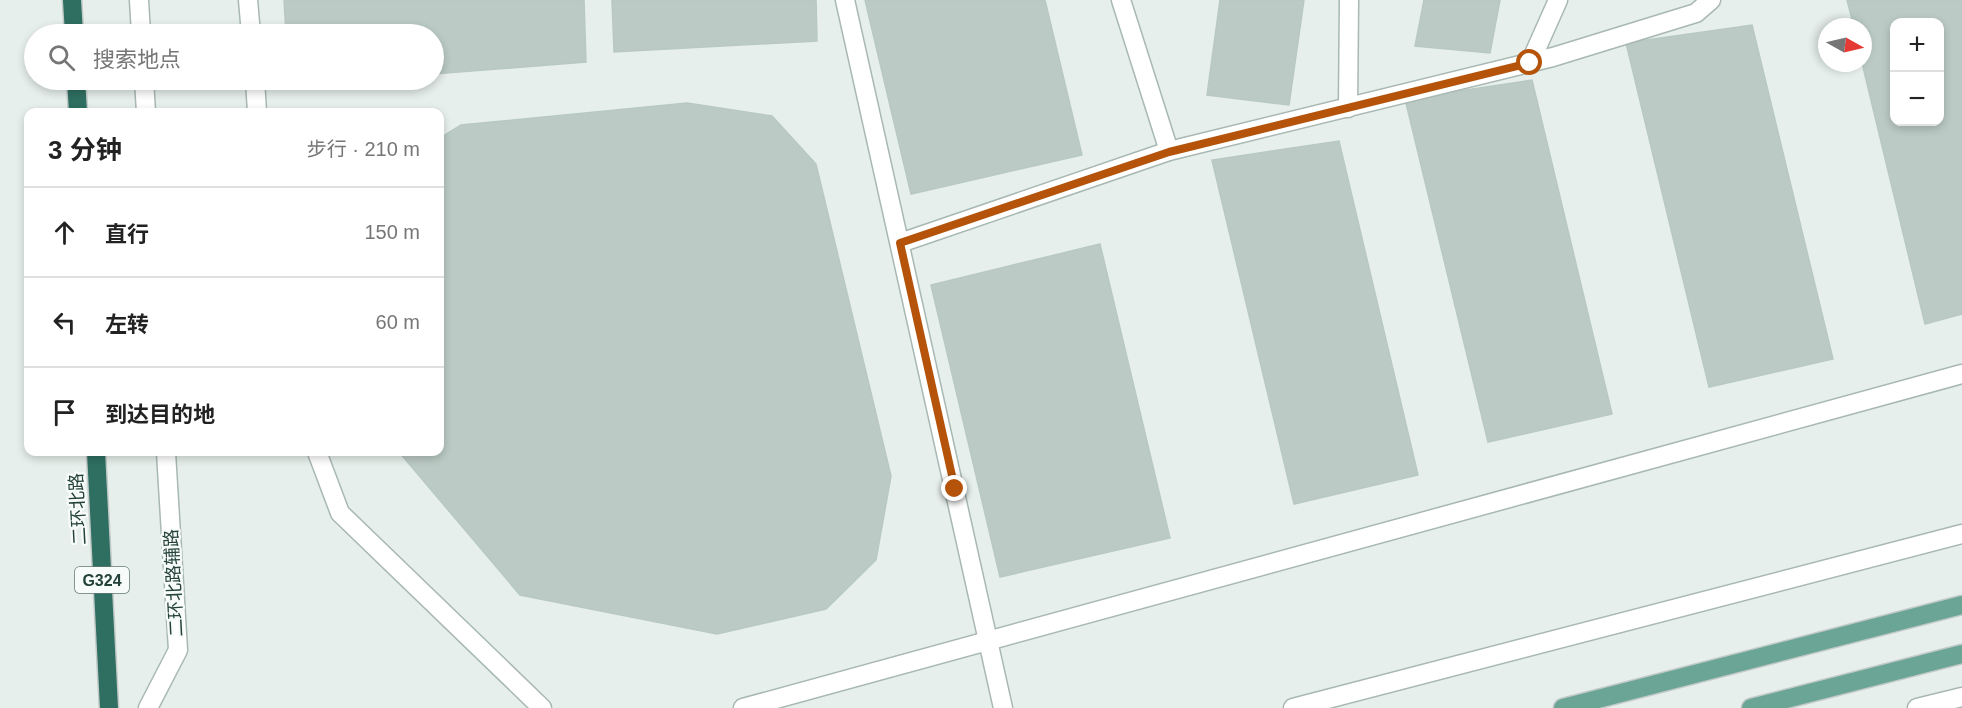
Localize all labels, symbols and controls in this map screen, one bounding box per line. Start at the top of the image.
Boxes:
north arrow [1818,18,1872,72]
map controls [1890,18,1944,126]
button: + [1890,18,1944,72]
search box [24,24,444,90]
icon: search [45,41,78,74]
text: 搜索地点 [93,47,181,72]
route start [1516,49,1542,75]
button: − [1890,72,1944,126]
text: 3 分钟 [48,135,122,165]
text: 步行 · 210 m [307,138,420,160]
icon: ahead [48,216,81,249]
text: 150 m [364,221,420,243]
text: 直行 [105,222,149,247]
icon: left [48,306,81,339]
text: 60 m [376,311,420,333]
text: 左转 [105,312,149,337]
icon: arrive [48,396,81,429]
text: 到达目的地 [105,402,215,427]
street label: 二环北路 [66,473,90,545]
route end [941,475,967,501]
street label: 二环北路辅路 [161,529,187,637]
road number: G324 [75,567,129,593]

